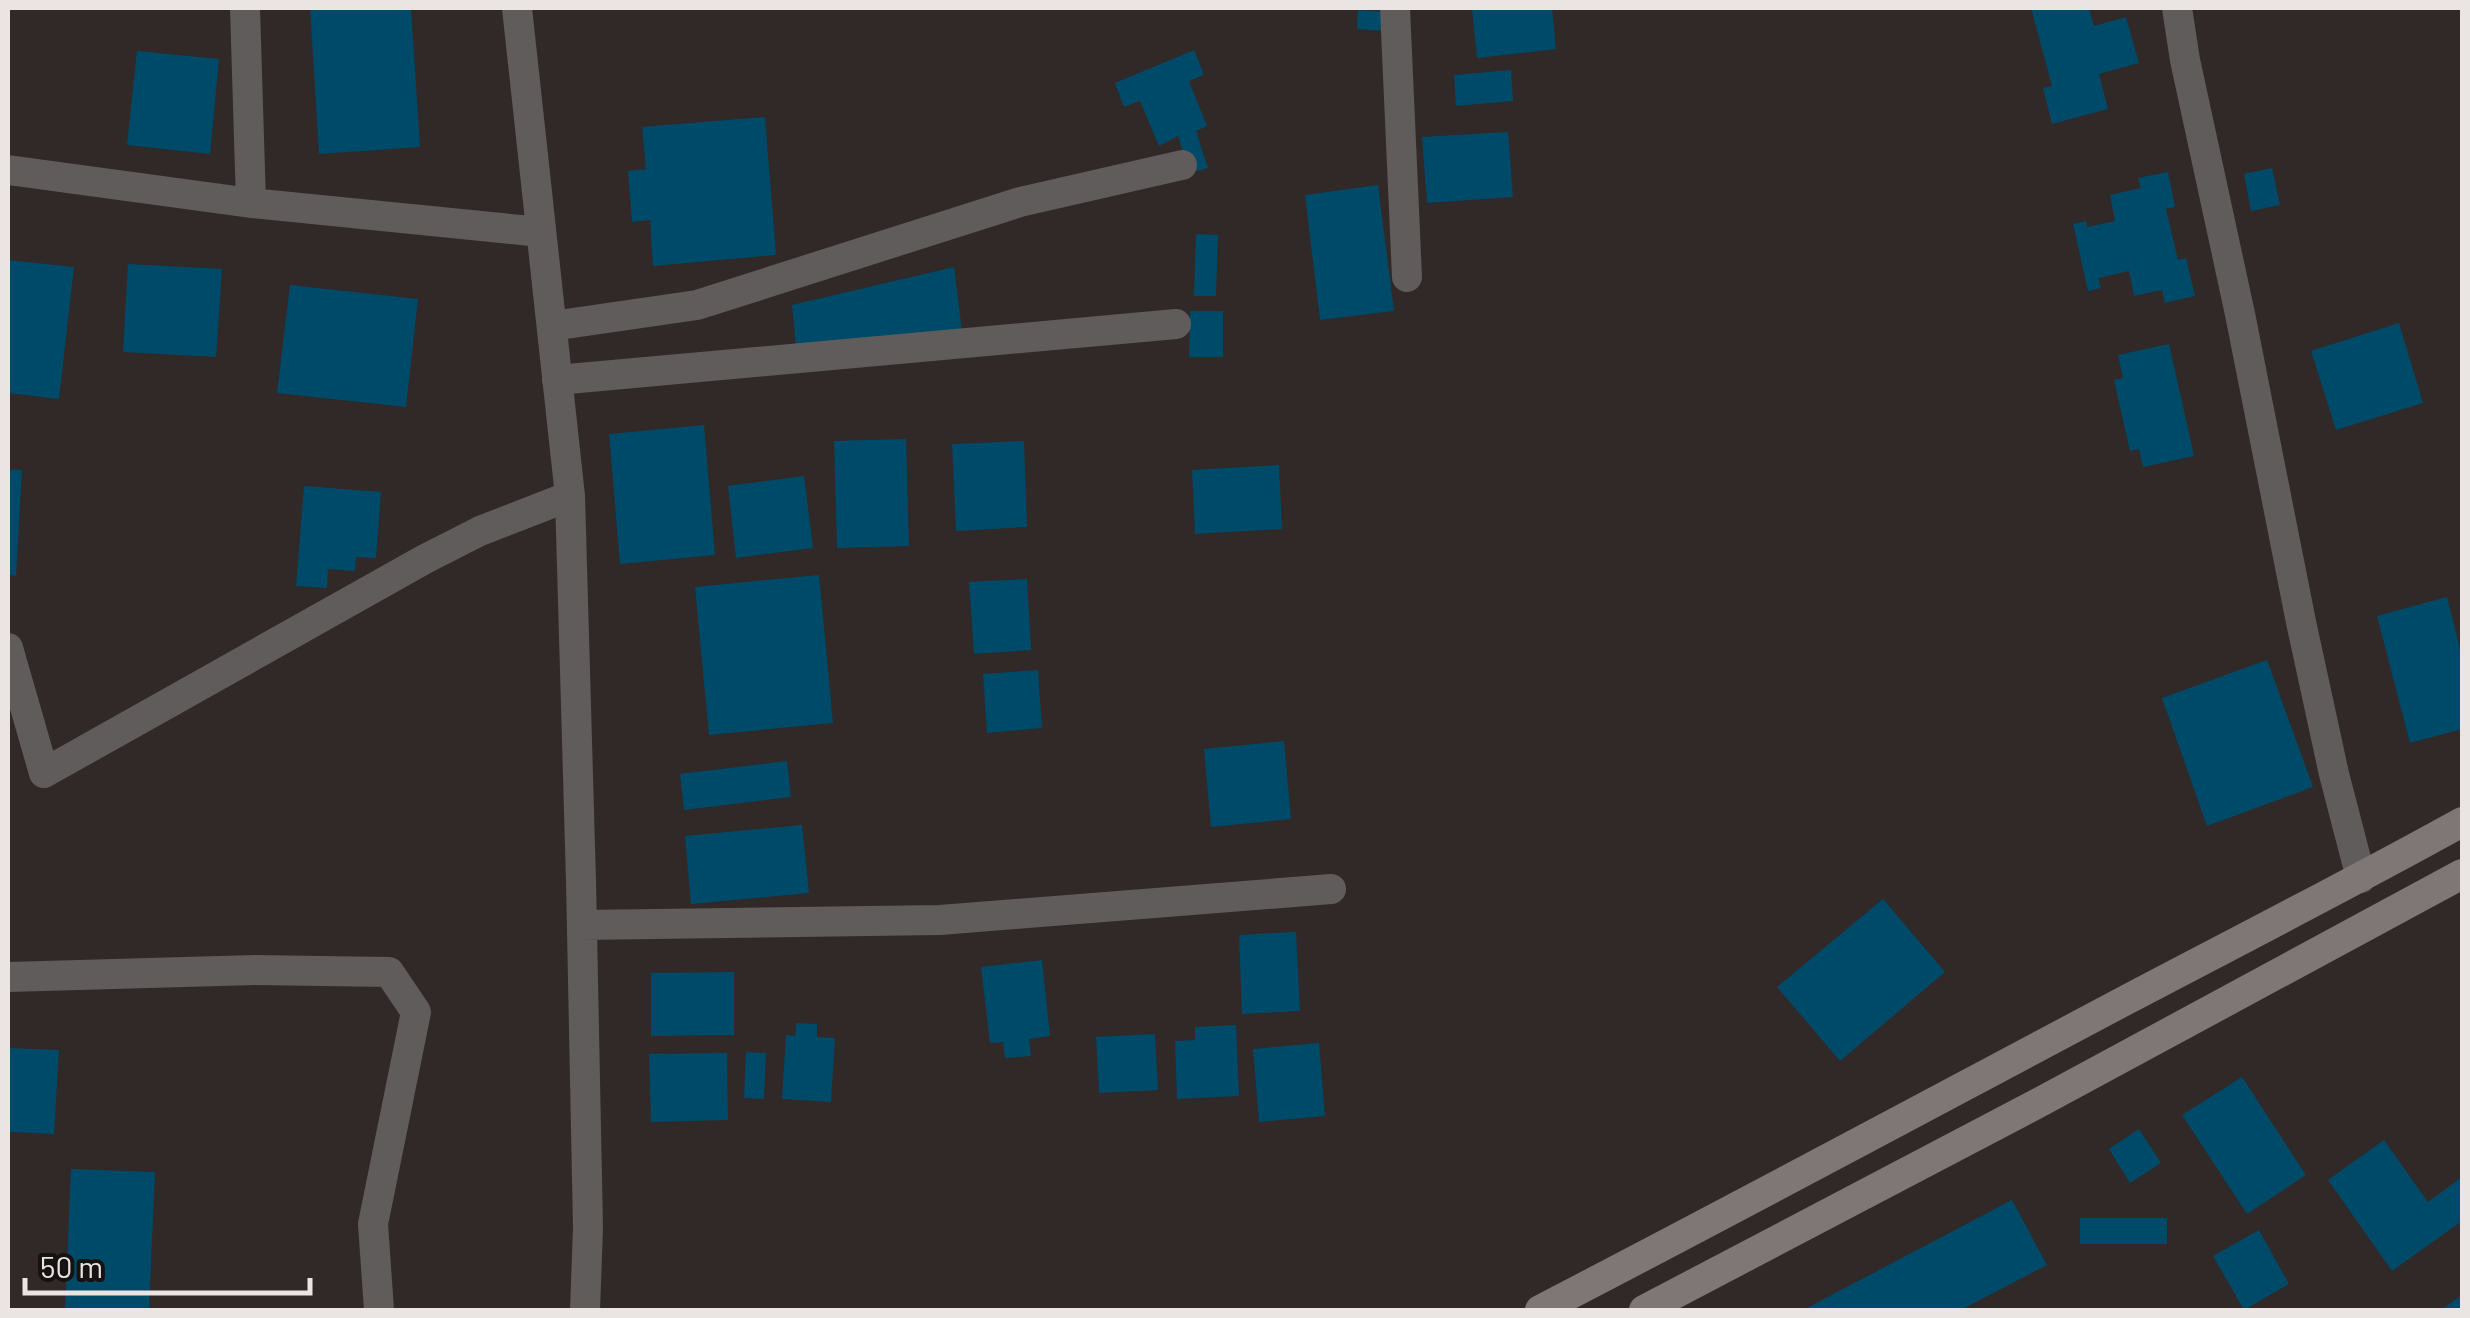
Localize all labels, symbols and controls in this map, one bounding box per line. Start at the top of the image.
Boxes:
scale bar [25,1233,310,1295]
text: 50 m [40,1248,103,1284]

